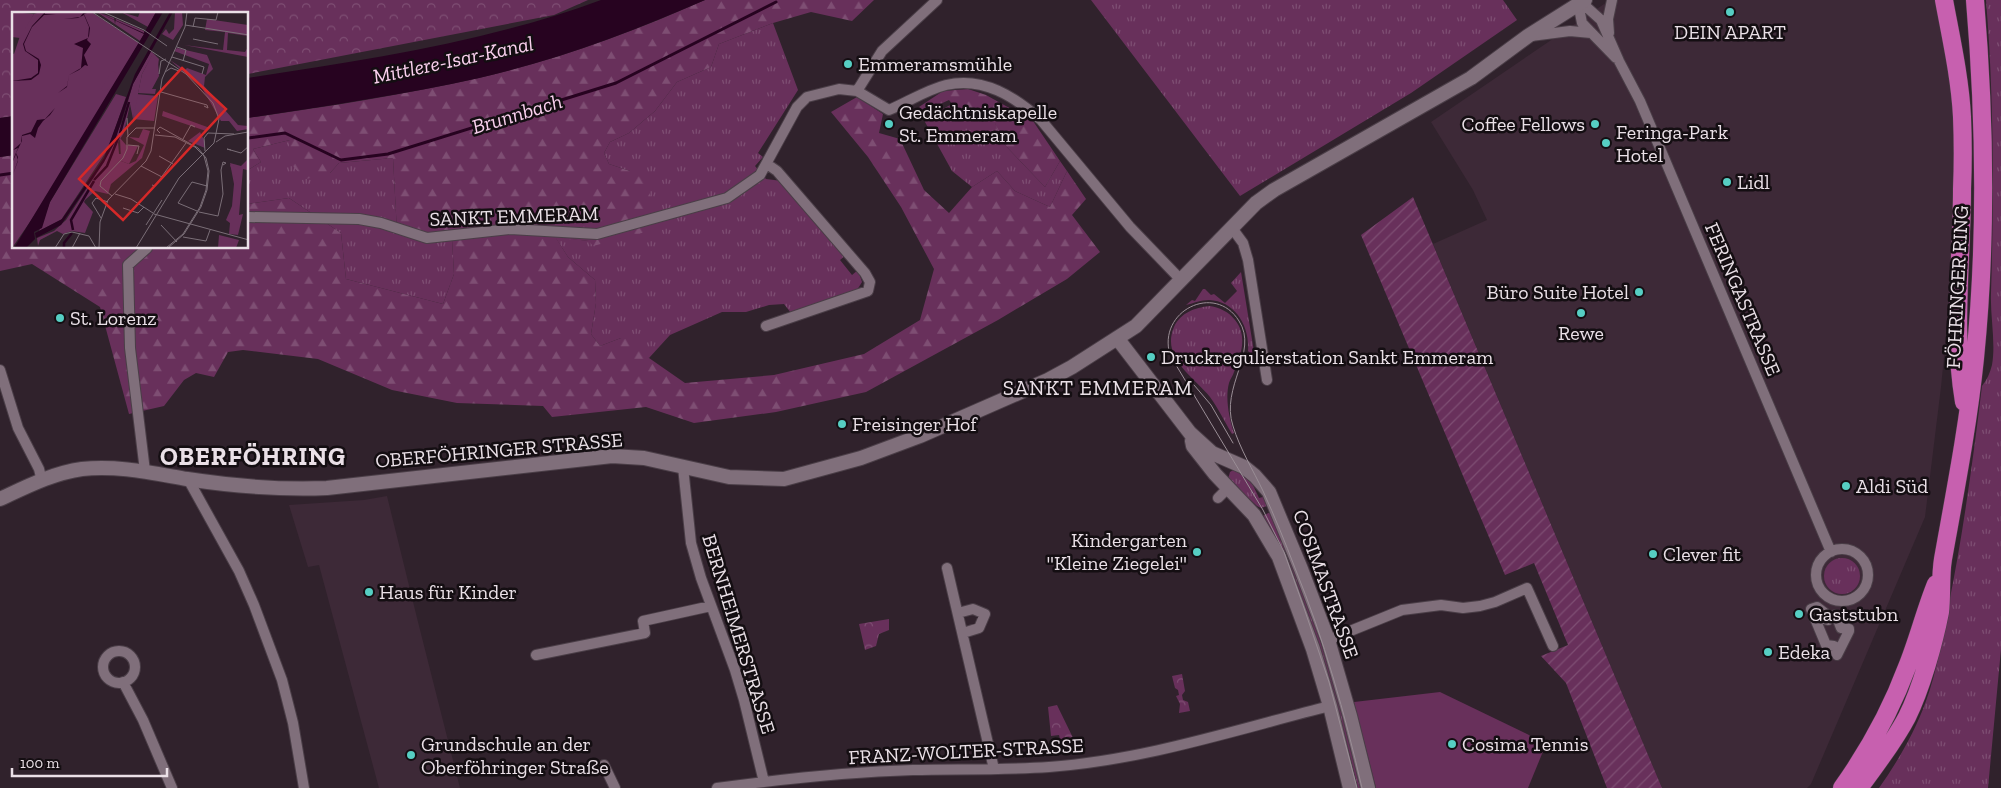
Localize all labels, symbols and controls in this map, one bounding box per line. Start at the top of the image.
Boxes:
marker: DEIN APART [1724,6,1736,18]
inset map [12,12,249,249]
place label: DEIN APART [1674,20,1786,44]
water label: Mittlere-Isar-Kanal [370,30,536,89]
place label: Emmeramsmühle [858,52,1012,76]
marker: Emmeramsmühle [842,58,854,70]
water label: Brunnbach [469,88,565,139]
place label: Gedächtniskapelle St. Emmeram [899,100,1057,147]
place label: Coffee Fellows [1462,112,1585,136]
marker: Gedächtniskapelle St. Emmeram [883,118,895,130]
marker: Coffee Fellows [1589,118,1601,130]
place label: Feringa-Park Hotel [1616,120,1729,167]
marker: Feringa-Park Hotel [1600,137,1612,149]
place label: Lidl [1737,170,1770,194]
marker: Lidl [1721,176,1733,188]
street label: SANKT EMMERAM [429,201,599,231]
street label: FÖHRINGER RING [1941,205,1973,369]
street label: FERINGASTRASSE [1700,219,1786,379]
place label: Büro Suite Hotel [1487,280,1629,304]
marker: Büro Suite Hotel [1633,286,1645,298]
place label: St. Lorenz [70,306,157,330]
marker: Rewe [1575,307,1587,319]
marker: St. Lorenz [54,312,66,324]
place label: Rewe [1558,321,1604,345]
place label: Druckregulierstation Sankt Emmeram [1161,345,1494,369]
marker: Druckregulierstation Sankt Emmeram [1145,351,1157,363]
district label: SANKT EMMERAM [1003,375,1193,400]
place label: Freisinger Hof [852,412,978,436]
marker: Freisinger Hof [836,418,848,430]
street label: OBERFÖHRINGER STRASSE [374,427,624,473]
district label: OBERFÖHRING [160,441,346,471]
place label: Aldi Süd [1856,474,1928,498]
marker: Aldi Süd [1840,480,1852,492]
street label: COSIMASTRASSE [1288,506,1364,662]
place label: Kindergarten "Kleine Ziegelei" [1047,528,1188,575]
street label: BERNHEIMERSTRASSE [697,531,781,737]
place label: Clever fit [1663,542,1742,566]
marker: Kindergarten "Kleine Ziegelei" [1191,546,1203,558]
marker: Clever fit [1647,548,1659,560]
place label: Haus für Kinder [379,580,517,604]
marker: Haus für Kinder [363,586,375,598]
place label: Gaststubn [1809,602,1899,626]
marker: Gaststubn [1793,608,1805,620]
place label: Edeka [1778,640,1831,664]
marker: Edeka [1762,646,1774,658]
place label: Grundschule an der Oberföhringer Straße [421,732,609,779]
place label: Cosima Tennis [1462,732,1588,756]
street label: FRANZ-WOLTER-STRASSE [848,733,1084,769]
marker: Cosima Tennis [1446,738,1458,750]
scale bar [12,746,168,778]
marker: Grundschule an der Oberföhringer Straße [405,749,417,761]
text: 100 m [20,754,59,772]

